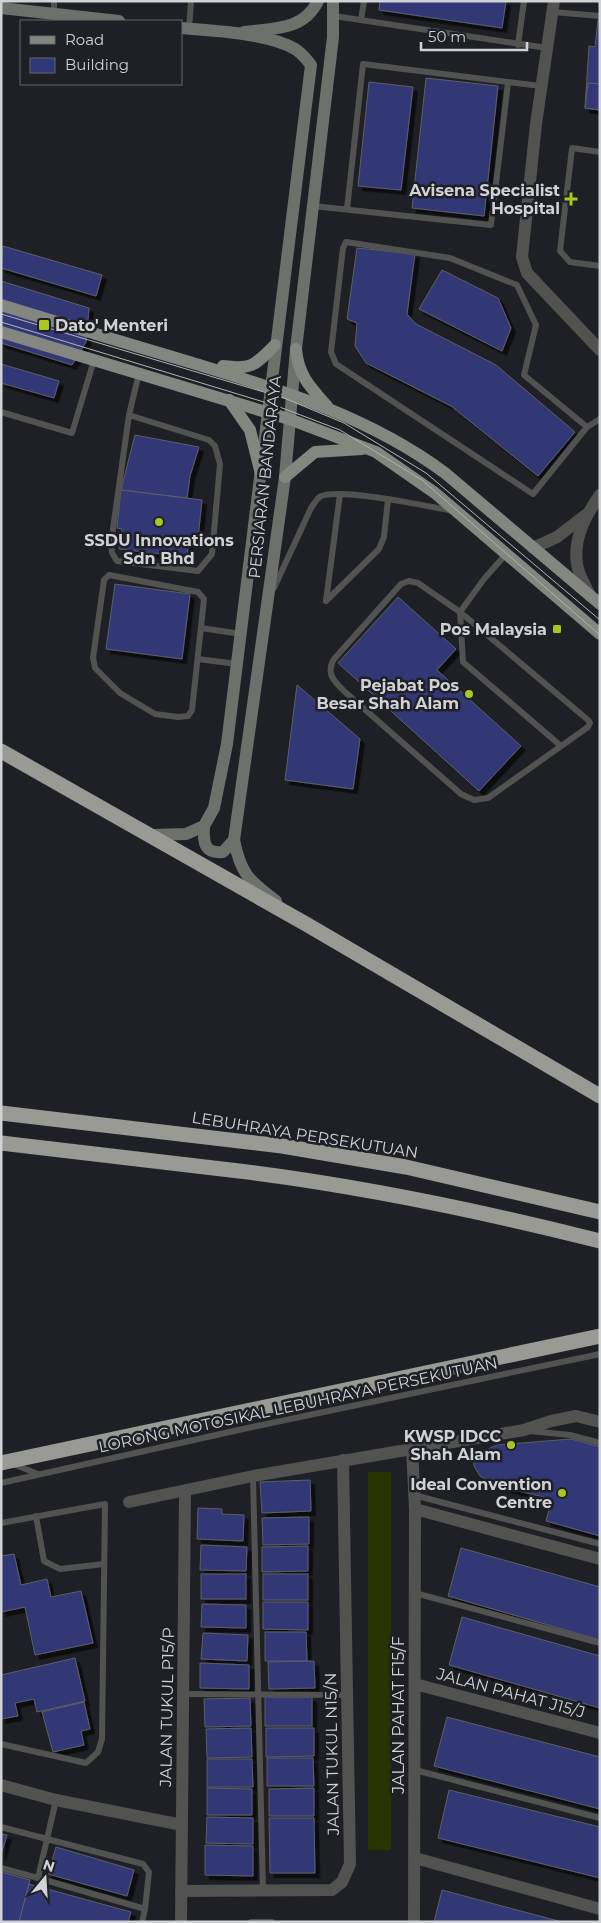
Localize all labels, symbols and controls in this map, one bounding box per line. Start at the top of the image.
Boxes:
legend [20,20,182,85]
scale bar [421,20,527,52]
text: 50 m [428,27,466,46]
text: Road [65,30,104,49]
text: Building [65,55,129,74]
place label: Avisena Specialist Hospital [408,181,560,218]
marker: Avisena Specialist Hospital [564,192,578,206]
place label: Dato' Menteri [55,316,168,335]
marker: Dato' Menteri [37,318,51,332]
street label: PERSIARAN BANDARAYA [245,374,285,580]
marker: SSDU Innovations Sdn Bhd [153,516,165,528]
place label: SSDU Innovations Sdn Bhd [84,531,234,568]
place label: Pos Malaysia [440,620,547,639]
marker: Pos Malaysia [551,623,563,635]
place label: Pejabat Pos Besar Shah Alam [316,676,459,713]
marker: Pejabat Pos Besar Shah Alam [463,688,475,700]
street label: LEBUHRAYA PERSEKUTUAN [190,1108,420,1162]
street label: LORONG MOTOSIKAL LEBUHRAYA PERSEKUTUAN [97,1353,499,1457]
place label: KWSP IDCC Shah Alam [404,1427,501,1464]
marker: KWSP IDCC Shah Alam [505,1439,517,1451]
place label: Ideal Convention Centre [410,1475,552,1512]
marker: Ideal Convention Centre [556,1487,568,1499]
street label: JALAN TUKUL P15/P [156,1627,178,1788]
street label: JALAN PAHAT F15/F [389,1636,408,1795]
street label: JALAN PAHAT J15/J [434,1664,587,1722]
street label: JALAN TUKUL N15/N [321,1672,343,1837]
north arrow [20,1853,70,1903]
text: N [41,1855,57,1876]

